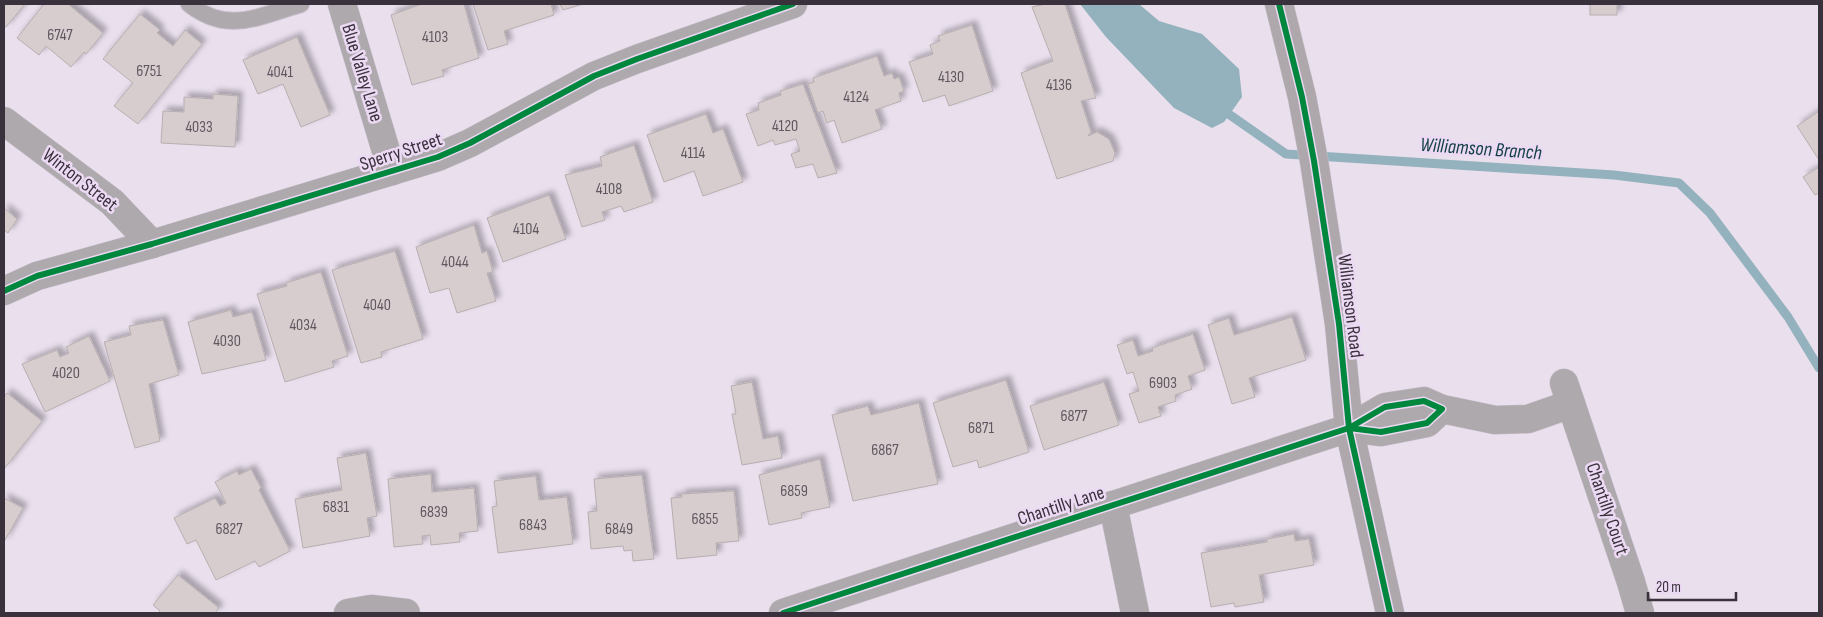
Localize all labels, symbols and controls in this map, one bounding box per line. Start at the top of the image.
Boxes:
street label: Blue Valley Lane [336,21,388,125]
house number: 6747 [47,26,73,45]
house number: 4103 [422,28,448,47]
house number: 6751 [136,62,162,81]
house number: 4041 [267,63,293,82]
house number: 4130 [938,68,964,87]
house number: 4136 [1046,76,1072,95]
house number: 4124 [843,88,869,107]
house number: 4120 [772,117,798,136]
house number: 4033 [185,118,213,137]
street label: Sperry Street [357,128,445,176]
water label: Williamson Branch [1419,133,1543,165]
street label: Winton Street [38,144,122,217]
house number: 4114 [681,144,706,163]
house number: 4108 [596,180,622,199]
house number: 4104 [513,220,539,239]
house number: 4044 [441,253,469,272]
street label: Williamson Road [1332,253,1368,359]
house number: 4040 [363,296,391,315]
house number: 4034 [289,316,317,335]
house number: 4030 [213,332,241,351]
house number: 4020 [52,364,80,383]
house number: 6903 [1149,374,1177,393]
house number: 6877 [1061,407,1088,426]
house number: 6871 [968,419,994,438]
house number: 6867 [871,441,899,460]
street label: Chantilly Court [1580,460,1634,558]
street label: Chantilly Lane [1015,481,1107,531]
house number: 6859 [780,482,808,501]
house number: 6831 [323,498,350,517]
house number: 6839 [420,503,448,522]
house number: 6855 [692,510,718,529]
house number: 6843 [519,516,547,535]
house number: 6827 [215,520,243,539]
house number: 6849 [605,520,633,539]
scale bar [1648,570,1736,602]
text: 20 m [1656,578,1681,597]

